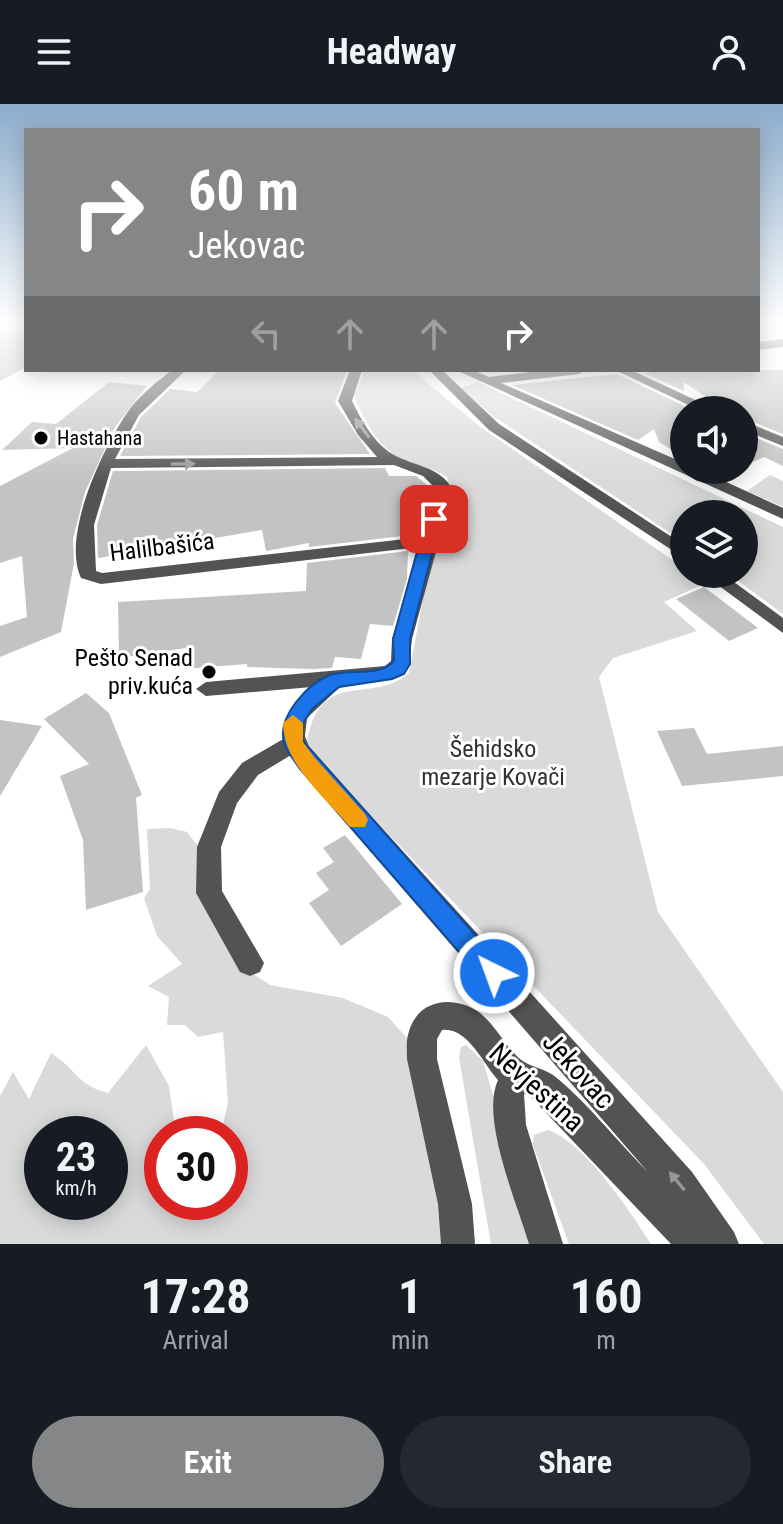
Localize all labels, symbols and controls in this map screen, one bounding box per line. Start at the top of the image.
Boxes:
icon: menu [32,30,76,74]
icon: person [707,30,751,74]
text: Headway [327,31,456,73]
text: 60 m [188,158,299,224]
icon: right [56,160,160,264]
text: Jekovac [188,225,305,267]
icon: left [244,312,288,356]
icon: ahead [328,312,372,356]
icon: ahead [412,312,456,356]
icon: right [496,312,540,356]
map controls [670,396,758,588]
button: sound [670,396,758,484]
one-way arrow [354,418,370,438]
place label: Hastahana [57,426,142,450]
marker: Hastahana [32,429,50,447]
one-way arrow [171,457,196,470]
pin [400,485,468,553]
icon: arrive [412,497,456,541]
button: layers [670,500,758,588]
street label: Halilbašića [108,527,216,567]
place label: Pešto Senad priv.kuća [75,644,193,700]
marker: Pešto Senad priv.kuća [200,663,218,681]
park label: Šehidsko mezarje Kovači [421,735,565,791]
position arrow [452,931,536,1015]
street label: Jekovac [536,1025,621,1115]
street label: Nevjestina [482,1036,591,1138]
speed limit sign: 30 [144,1116,248,1220]
text: 23 [56,1134,96,1181]
one-way arrow [669,1171,686,1191]
text: km/h [55,1176,97,1200]
text: 17:28 [140,1268,251,1325]
text: 1 [398,1268,422,1325]
text: 160 [570,1268,642,1325]
text: Arrival [162,1325,229,1355]
text: min [391,1325,429,1355]
text: m [596,1325,616,1355]
button: Exit [32,1416,384,1508]
button: Share [400,1416,751,1508]

